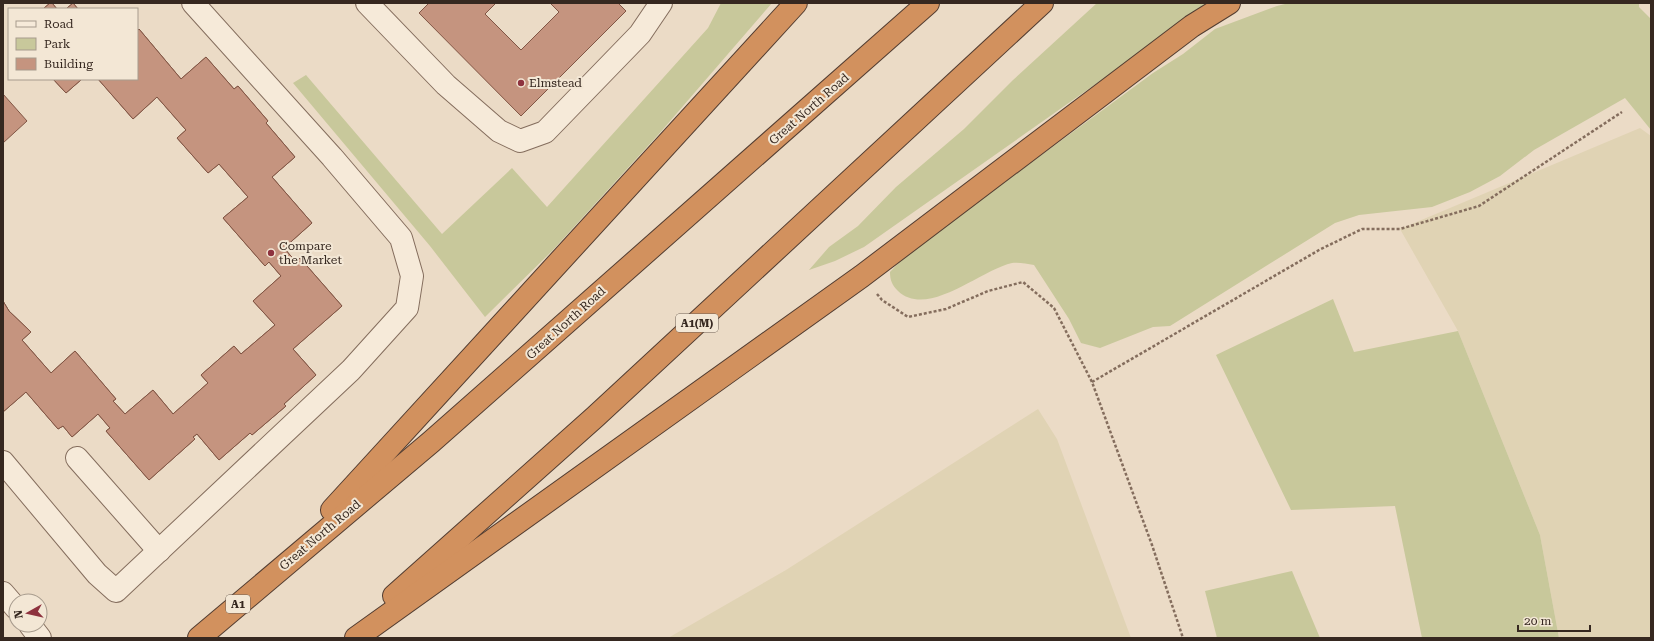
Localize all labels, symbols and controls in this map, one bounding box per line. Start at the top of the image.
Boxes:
legend [8,8,138,80]
text: Road [44,17,74,31]
text: Park [44,37,71,51]
text: Building [44,57,93,71]
street label: Great North Road [766,70,852,148]
place label: Elmstead [529,76,582,90]
marker: Elmstead [516,78,526,88]
place label: Compare the Market [279,239,342,267]
marker: Compare the Market [266,248,276,258]
street label: Great North Road [524,284,609,362]
road number: A1(M) [676,314,718,332]
street label: Great North Road [277,497,364,573]
north arrow [8,593,48,633]
road number: A1 [226,595,250,613]
scale bar [1518,607,1590,633]
text: N [11,609,26,619]
text: 20 m [1524,614,1551,628]

